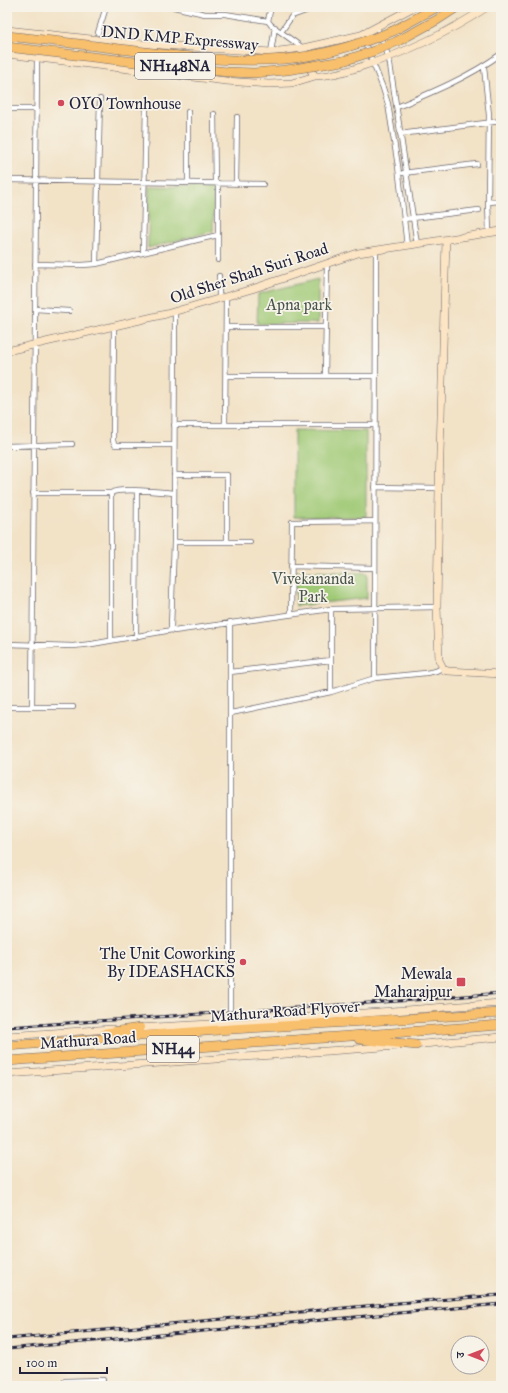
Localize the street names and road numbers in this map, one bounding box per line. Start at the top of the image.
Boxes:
street label: DND KMP Expressway [101,22,260,54]
road number: NH148NA [135,53,215,79]
street label: Old Sher Shah Suri Road [168,238,330,308]
street label: Mathura Road Flyover [209,996,361,1026]
street label: Mathura Road [39,1027,137,1053]
road number: NH44 [147,1036,199,1062]

